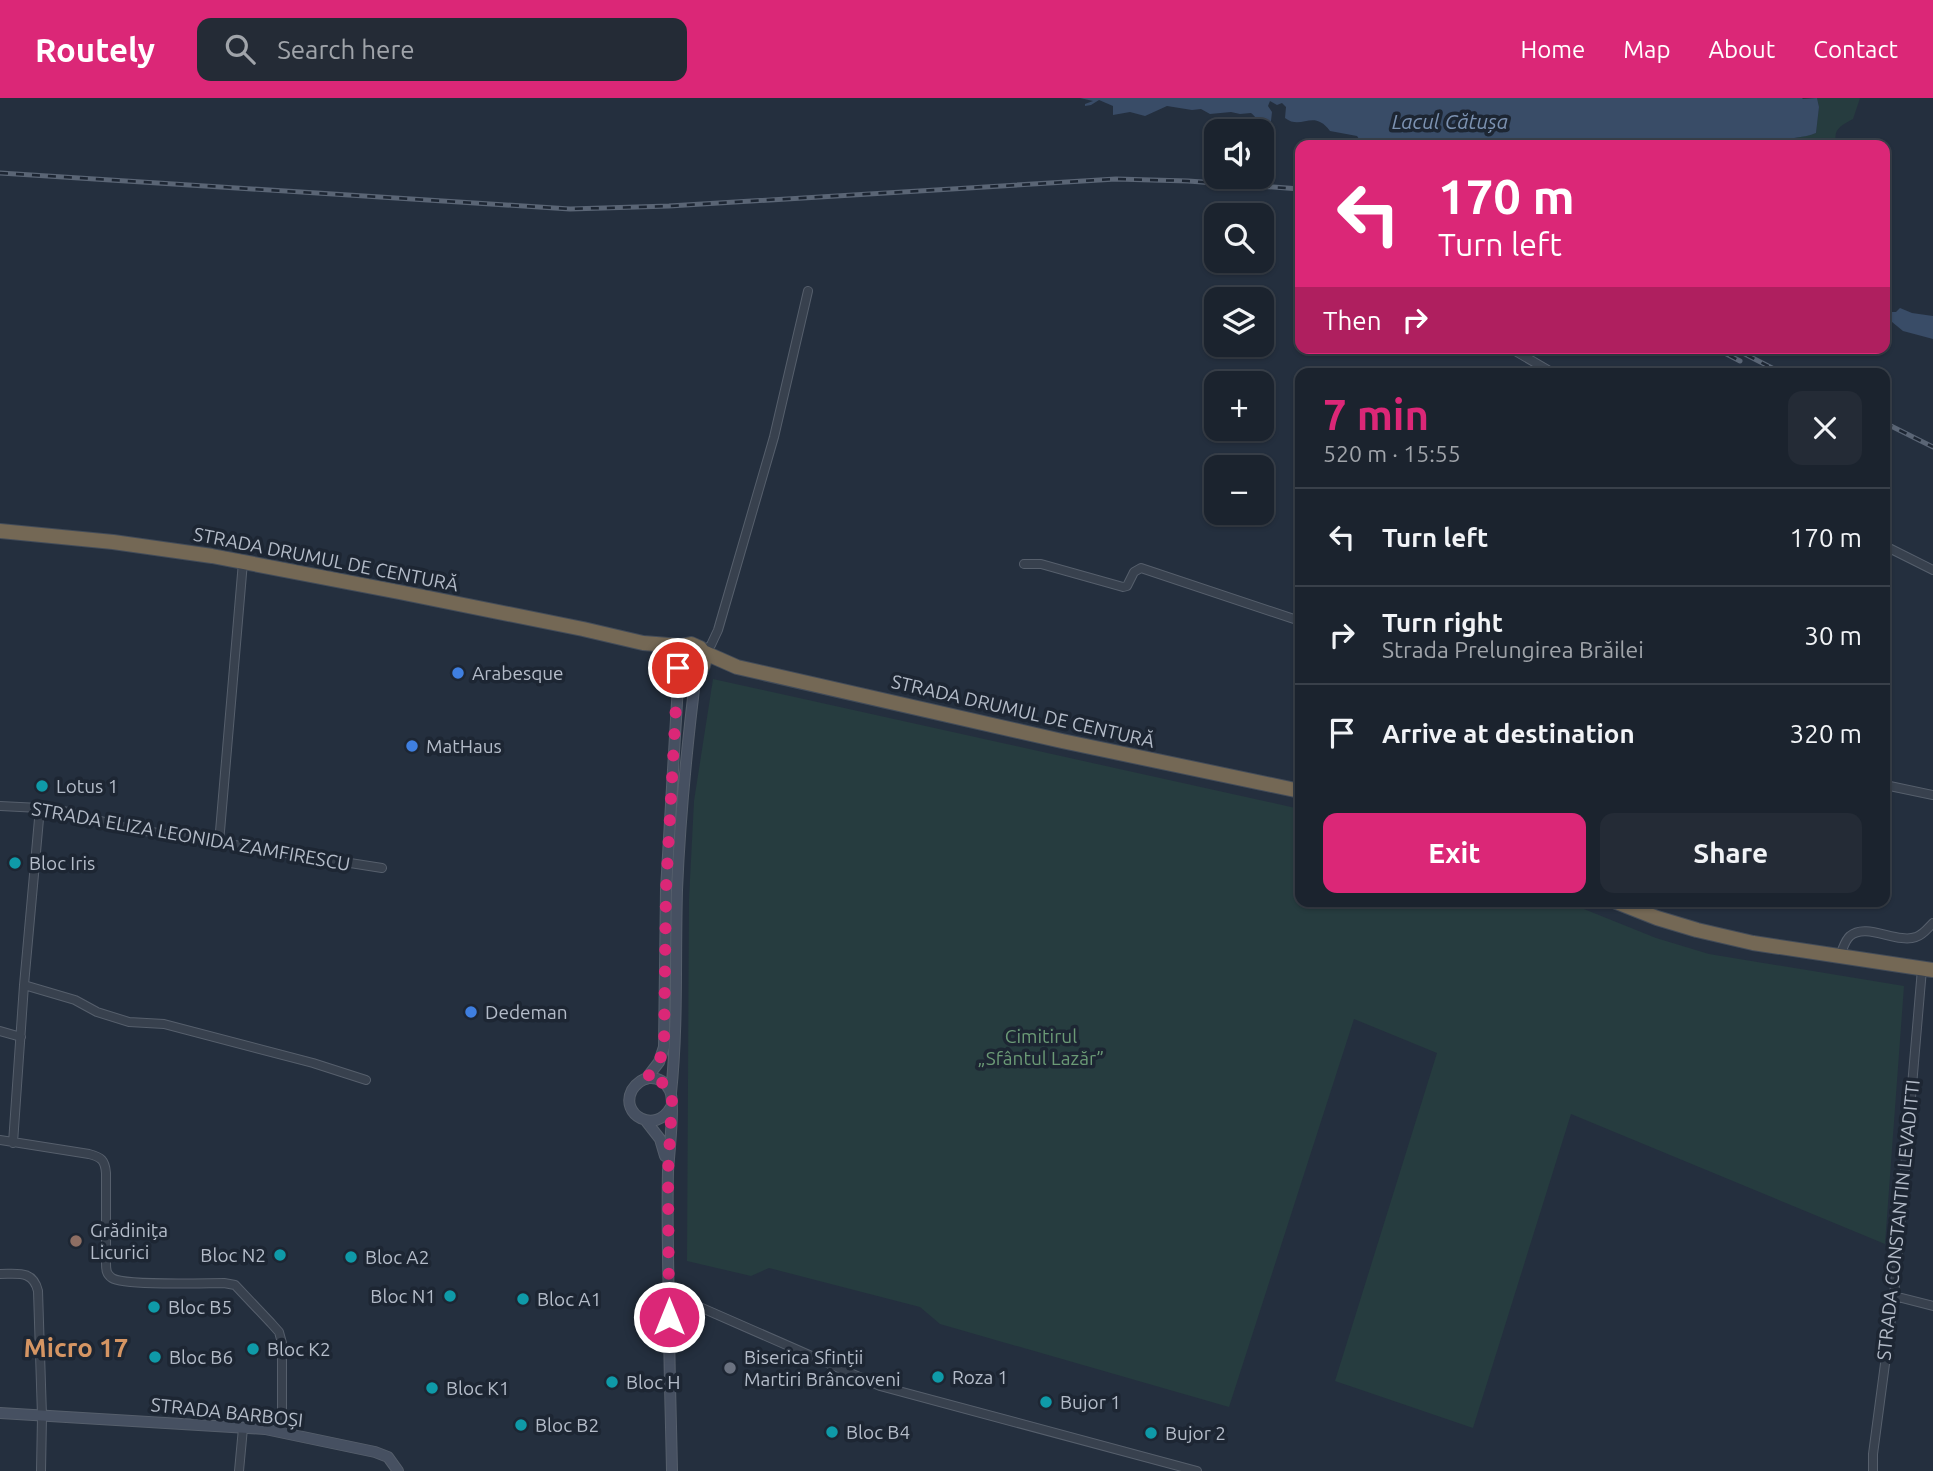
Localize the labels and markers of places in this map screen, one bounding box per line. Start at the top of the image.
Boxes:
pin [648,638,708,698]
place label: Arabesque [472,662,564,684]
marker: Arabesque [450,665,466,681]
place label: MatHaus [426,735,502,757]
marker: MatHaus [404,738,420,754]
place label: Lotus 1 [56,775,118,797]
marker: Lotus 1 [34,778,50,794]
place label: Bloc Iris [29,852,95,874]
marker: Bloc Iris [7,855,23,871]
place label: Dedeman [485,1001,568,1023]
marker: Dedeman [463,1004,479,1020]
place label: Grădinița Licurici [90,1219,168,1263]
marker: Grădinița Licurici [68,1233,84,1249]
place label: Bloc N2 [200,1244,266,1266]
place label: Bloc A2 [365,1246,429,1268]
marker: Bloc N2 [272,1247,288,1263]
marker: Bloc A2 [343,1249,359,1265]
place label: Bloc N1 [370,1285,436,1307]
marker: Bloc N1 [442,1288,458,1304]
place label: Bloc A1 [537,1288,601,1310]
marker: Bloc A1 [515,1291,531,1307]
place label: Bloc B5 [168,1296,232,1318]
marker: Bloc B5 [146,1299,162,1315]
place label: Bloc K2 [267,1338,331,1360]
marker: Bloc K2 [245,1341,261,1357]
place label: Bloc B6 [169,1346,233,1368]
place label: Biserica Sfinții Martiri Brâncoveni [744,1346,901,1390]
marker: Bloc B6 [147,1349,163,1365]
marker: Biserica Sfinții Martiri Brâncoveni [722,1360,738,1376]
place label: Roza 1 [952,1366,1008,1388]
marker: Roza 1 [930,1369,946,1385]
place label: Bloc H [626,1371,681,1393]
marker: Bloc H [604,1374,620,1390]
place label: Bloc K1 [446,1377,510,1399]
marker: Bloc K1 [424,1380,440,1396]
place label: Bujor 1 [1060,1391,1121,1413]
marker: Bujor 1 [1038,1394,1054,1410]
place label: Bloc B2 [535,1414,599,1436]
marker: Bloc B2 [513,1417,529,1433]
place label: Bloc B4 [846,1421,910,1443]
place label: Bujor 2 [1165,1422,1226,1444]
marker: Bloc B4 [824,1424,840,1440]
marker: Bujor 2 [1143,1425,1159,1441]

